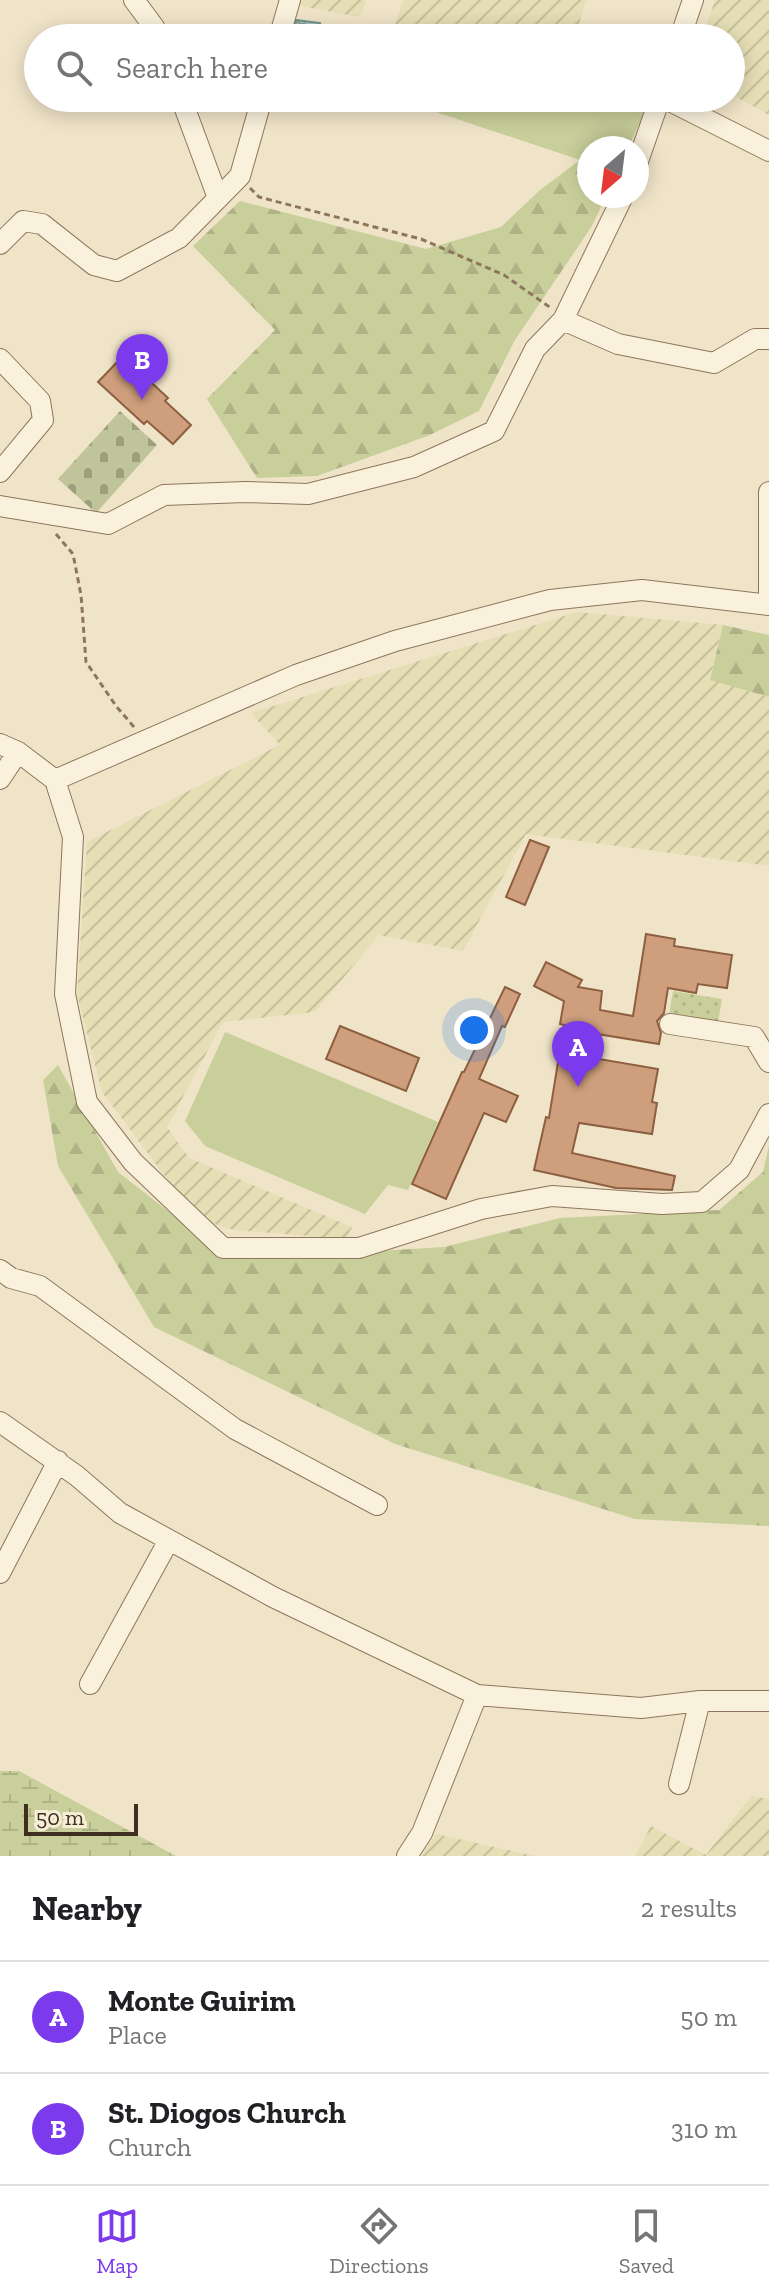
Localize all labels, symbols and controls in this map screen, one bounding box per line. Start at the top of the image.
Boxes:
search box [24,24,745,112]
icon: search [52,46,96,90]
text: Search here [116,50,268,86]
north arrow [577,136,649,208]
pin: B [116,334,168,400]
your location [454,1010,494,1050]
pin: A [552,1021,604,1087]
scale bar [24,1800,138,1836]
text: 50 m [36,1804,84,1831]
text: Nearby [32,1888,142,1929]
text: 2 results [641,1892,737,1924]
text: Monte Guirim [108,1983,295,2019]
text: A [49,2001,67,2033]
text: 50 m [680,2001,737,2033]
text: Place [108,2019,167,2051]
text: St. Diogos Church [108,2095,346,2131]
text: B [50,2113,66,2145]
text: 310 m [671,2113,737,2145]
text: Church [108,2131,191,2163]
tab: Map [95,2204,139,2279]
tab: Directions [329,2204,429,2279]
tab: Saved [619,2204,674,2279]

